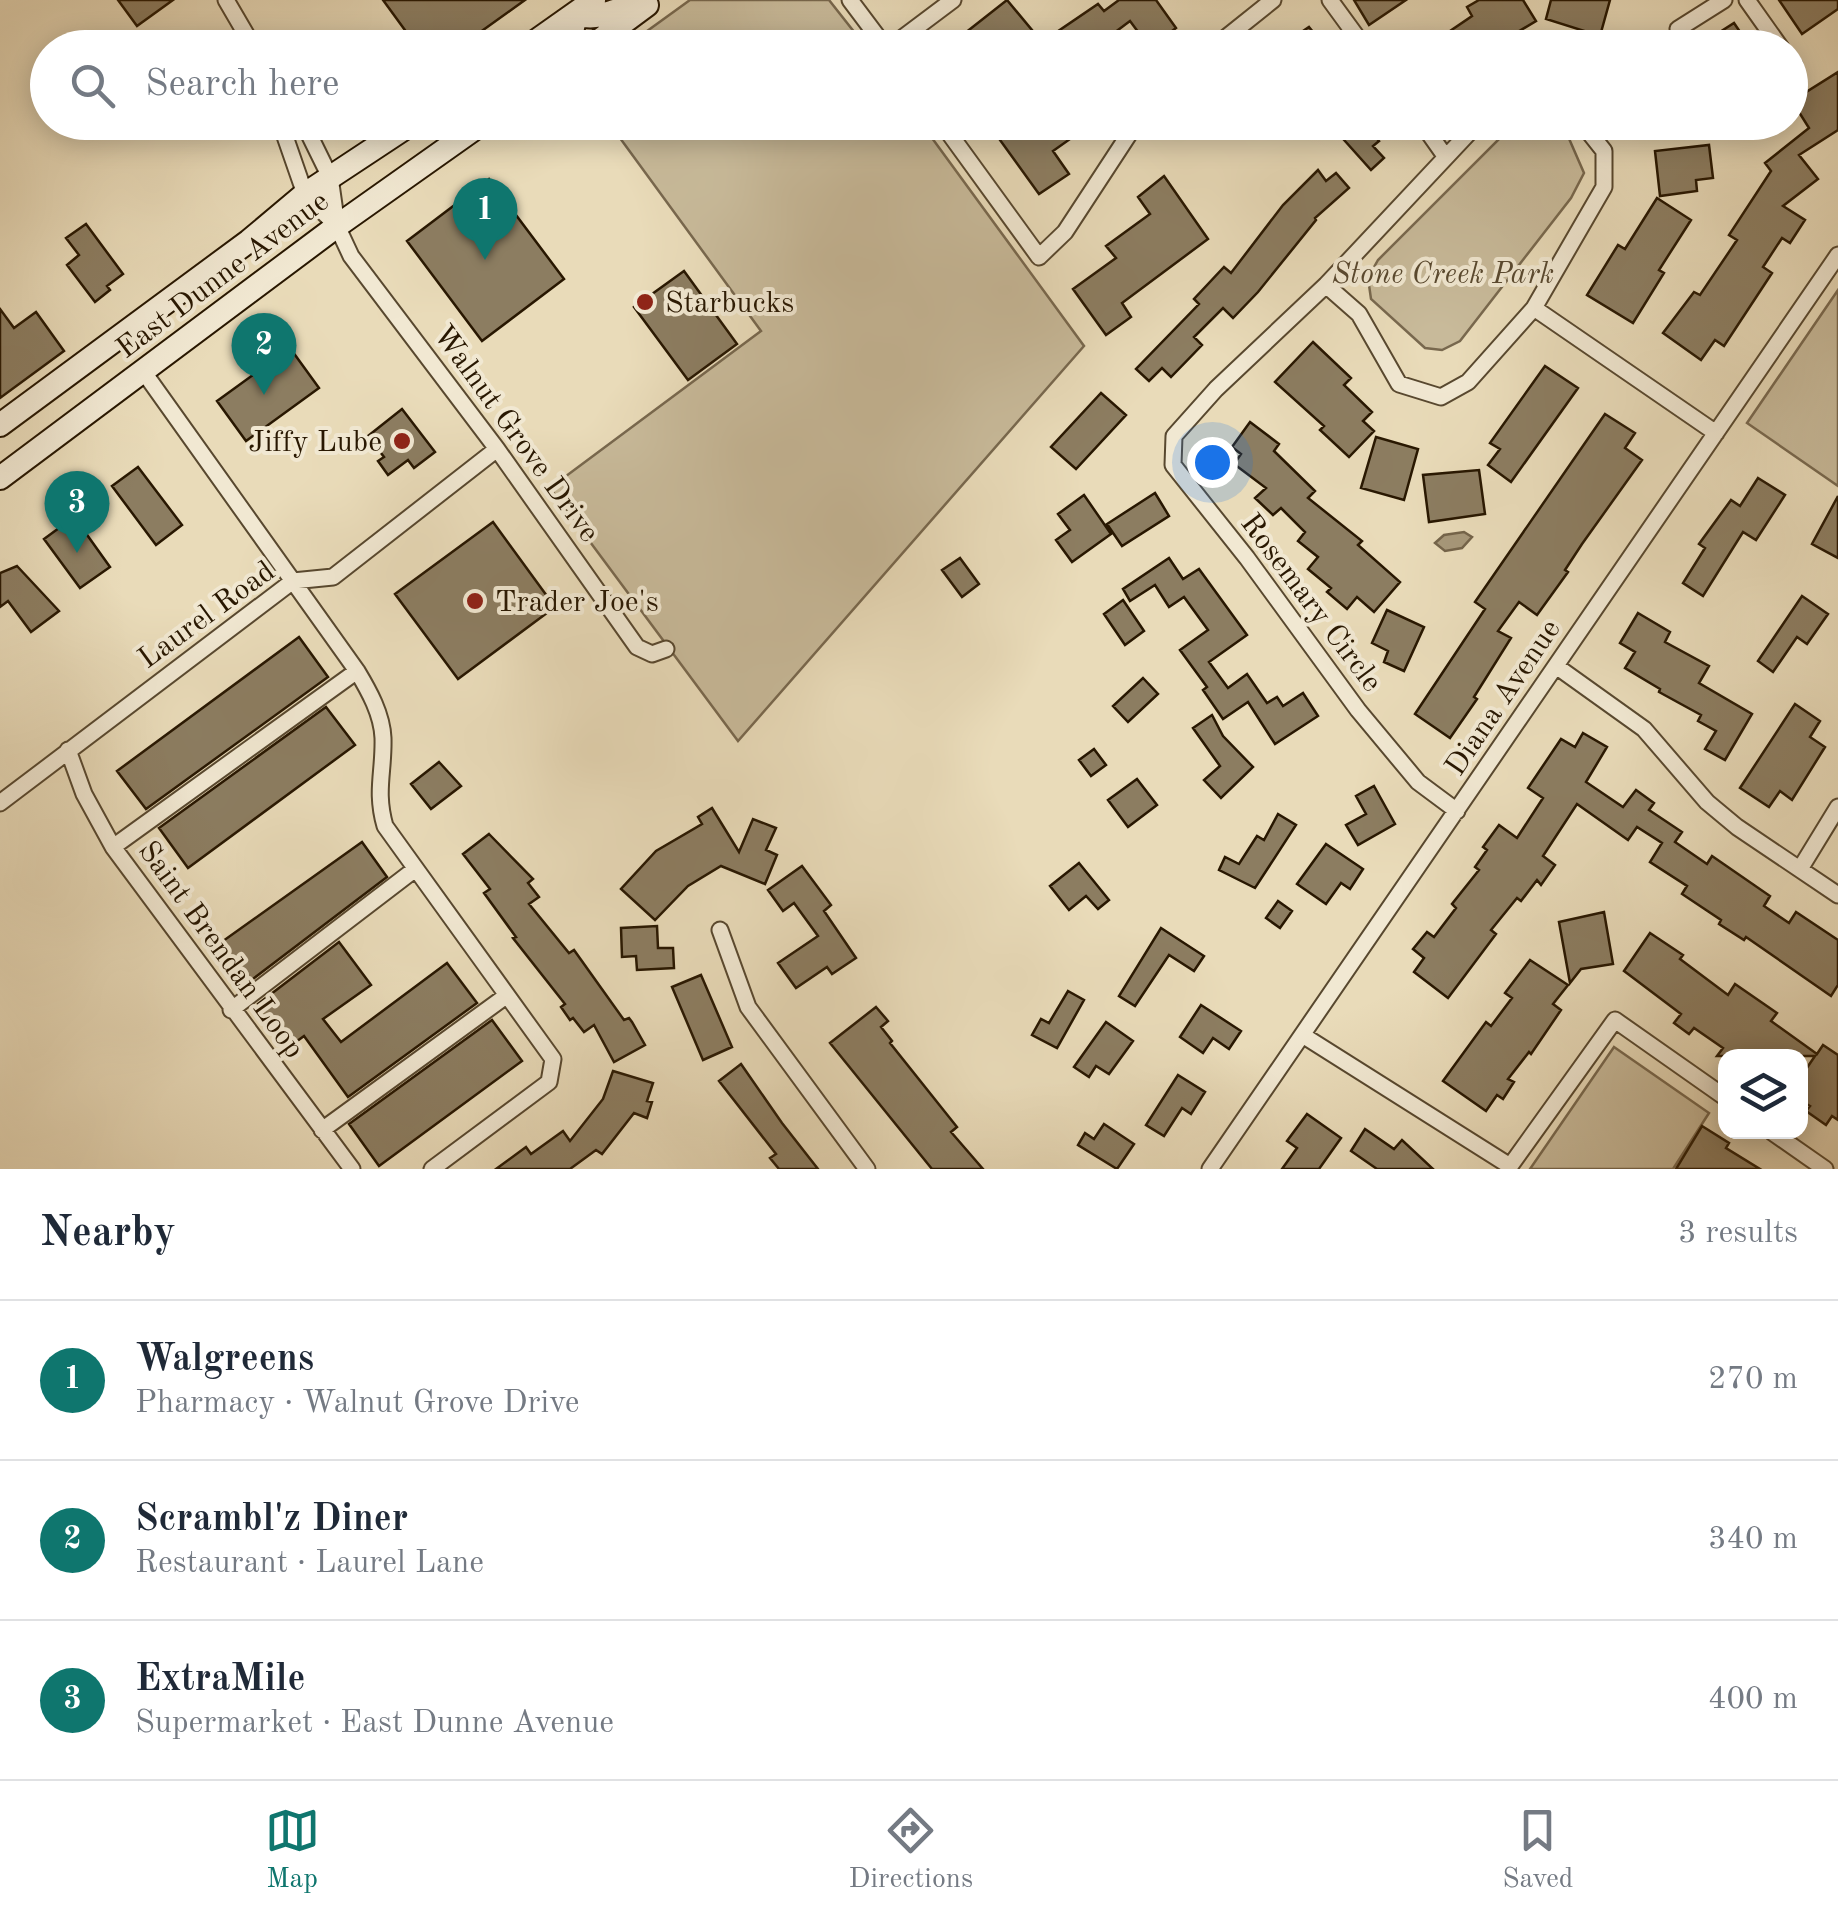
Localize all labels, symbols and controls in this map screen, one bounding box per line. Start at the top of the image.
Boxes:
search box [30,30,1808,140]
icon: search [65,58,120,113]
text: Search here [145,66,340,104]
pin: 1 [452,178,518,260]
street label: East Dunne Avenue [112,186,335,365]
park label: Stone Creek Park [1332,260,1554,290]
place label: Starbucks [665,289,794,319]
marker: Starbucks [634,291,656,313]
pin: 2 [232,312,296,395]
street label: Walnut Grove Drive [427,320,604,548]
place label: Jiffy Lube [248,428,382,458]
marker: Jiffy Lube [391,430,413,452]
your location [1187,437,1238,488]
pin: 3 [44,470,110,553]
street label: Rosemary Circle [1234,509,1387,698]
street label: Laurel Road [133,556,281,675]
place label: Trader Joe's [495,588,659,618]
marker: Trader Joe's [464,590,486,612]
street label: Diana Avenue [1441,615,1567,782]
street label: Saint Brendan Loop [132,836,309,1064]
map controls [1718,1049,1808,1139]
button: layers [1718,1049,1808,1139]
text: Nearby [40,1213,176,1255]
text: 3 results [1678,1218,1798,1250]
text: Walgreens [135,1341,314,1379]
text: 1 [63,1364,82,1396]
text: 270 m [1708,1364,1798,1396]
text: Pharmacy · Walnut Grove Drive [135,1388,579,1420]
text: Scrambl'z Diner [135,1501,408,1539]
text: 2 [63,1524,82,1556]
text: 340 m [1708,1524,1798,1556]
text: Restaurant · Laurel Lane [135,1548,484,1580]
text: ExtraMile [135,1661,305,1699]
text: 3 [63,1684,82,1716]
text: 400 m [1708,1684,1798,1716]
text: Supermarket · East Dunne Avenue [135,1708,614,1740]
tab: Map [265,1803,320,1898]
tab: Directions [849,1803,973,1898]
tab: Saved [1502,1803,1573,1898]

